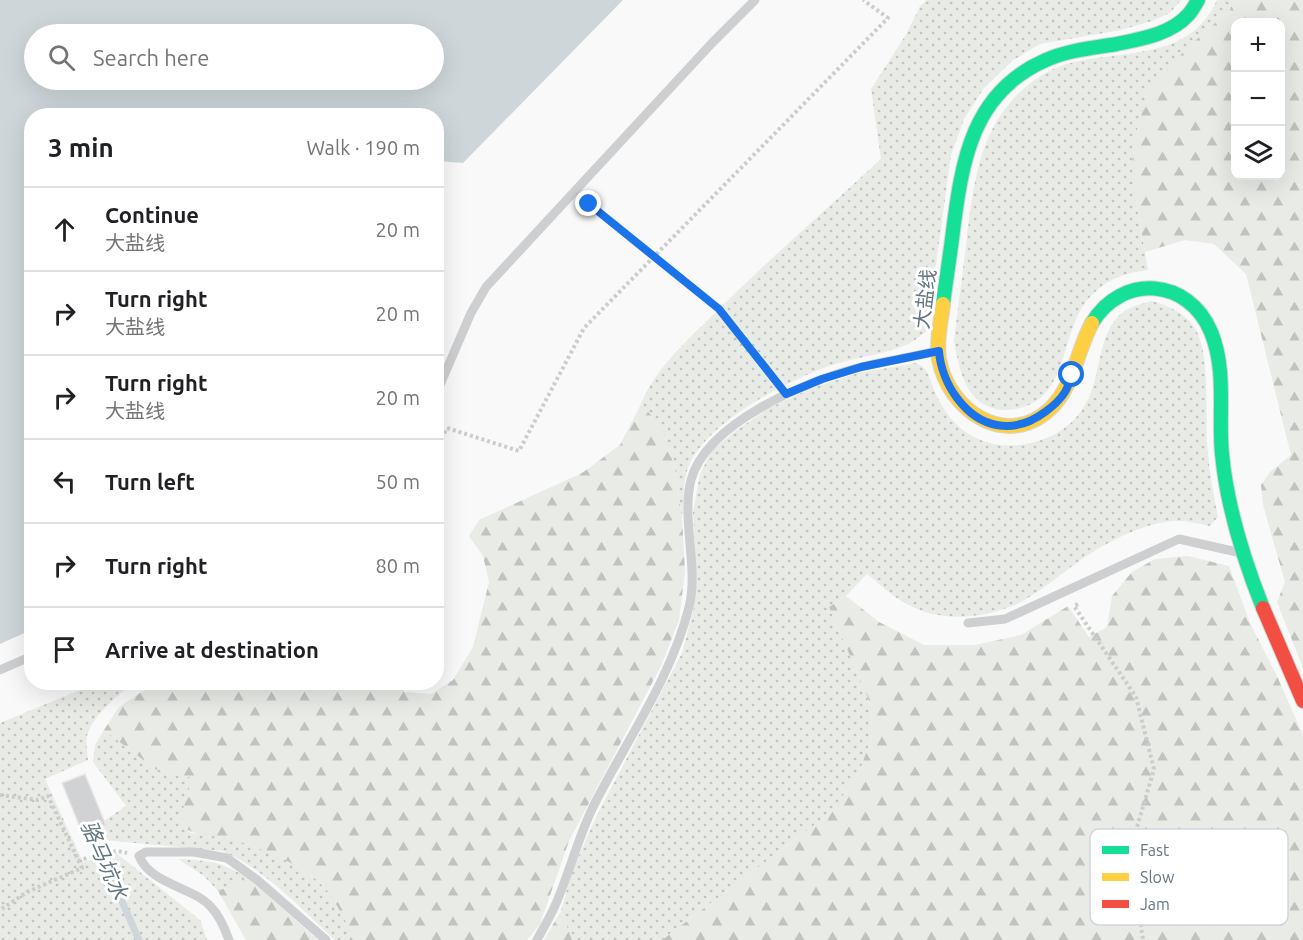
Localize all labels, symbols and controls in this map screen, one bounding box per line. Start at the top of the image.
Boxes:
map controls [1231,18,1285,180]
button: + [1231,18,1285,72]
search box [24,24,444,90]
icon: search [45,41,78,74]
text: Search here [93,45,209,70]
button: − [1231,72,1285,126]
button: layers [1231,126,1285,180]
text: 3 min [48,133,114,162]
text: Walk · 190 m [307,136,420,159]
route end [575,190,601,216]
text: Continue [105,202,199,227]
icon: ahead [48,213,81,246]
text: 20 m [376,218,420,241]
text: 大盐线 [105,231,165,254]
street label: 大盐线 [909,268,940,330]
text: Turn right [105,286,207,311]
icon: right [48,297,81,330]
text: 20 m [376,302,420,325]
text: 大盐线 [105,315,165,338]
route start [1058,361,1084,387]
text: Turn right [105,370,207,395]
icon: right [48,381,81,414]
text: 20 m [376,386,420,409]
text: 大盐线 [105,399,165,422]
icon: left [48,465,81,498]
text: Turn left [105,469,195,494]
text: 50 m [376,470,420,493]
icon: right [48,549,81,582]
text: Turn right [105,553,207,578]
text: 80 m [376,554,420,577]
icon: arrive [48,633,81,666]
text: Arrive at destination [105,637,319,662]
water label: 骆马坑水 [77,816,133,904]
legend [1090,829,1288,925]
text: Fast [1140,841,1170,859]
text: Slow [1140,868,1175,886]
text: Jam [1140,895,1170,913]

